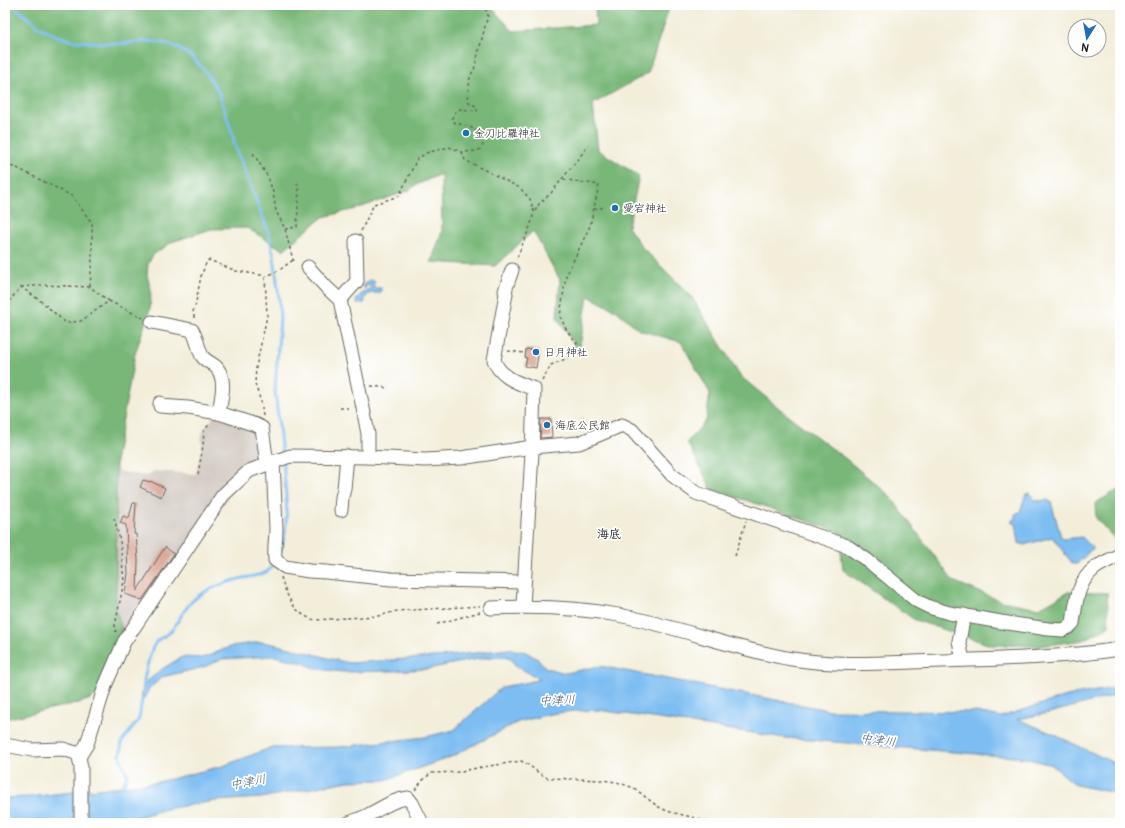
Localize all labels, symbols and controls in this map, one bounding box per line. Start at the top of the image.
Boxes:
north arrow [1067,18,1107,58]
text: N [1080,40,1090,54]
place label: 金刀比羅神社 [474,127,540,140]
marker: 金刀比羅神社 [461,128,471,138]
place label: 愛宕神社 [623,202,667,215]
marker: 愛宕神社 [610,203,620,213]
place label: 日月神社 [544,346,588,359]
marker: 日月神社 [531,347,541,357]
place label: 海底公民館 [555,419,610,432]
marker: 海底公民館 [542,420,552,430]
district label: 海底 [597,527,621,542]
water label: 中津川 [539,692,575,709]
water label: 中津川 [859,731,897,750]
water label: 中津川 [229,772,267,793]

